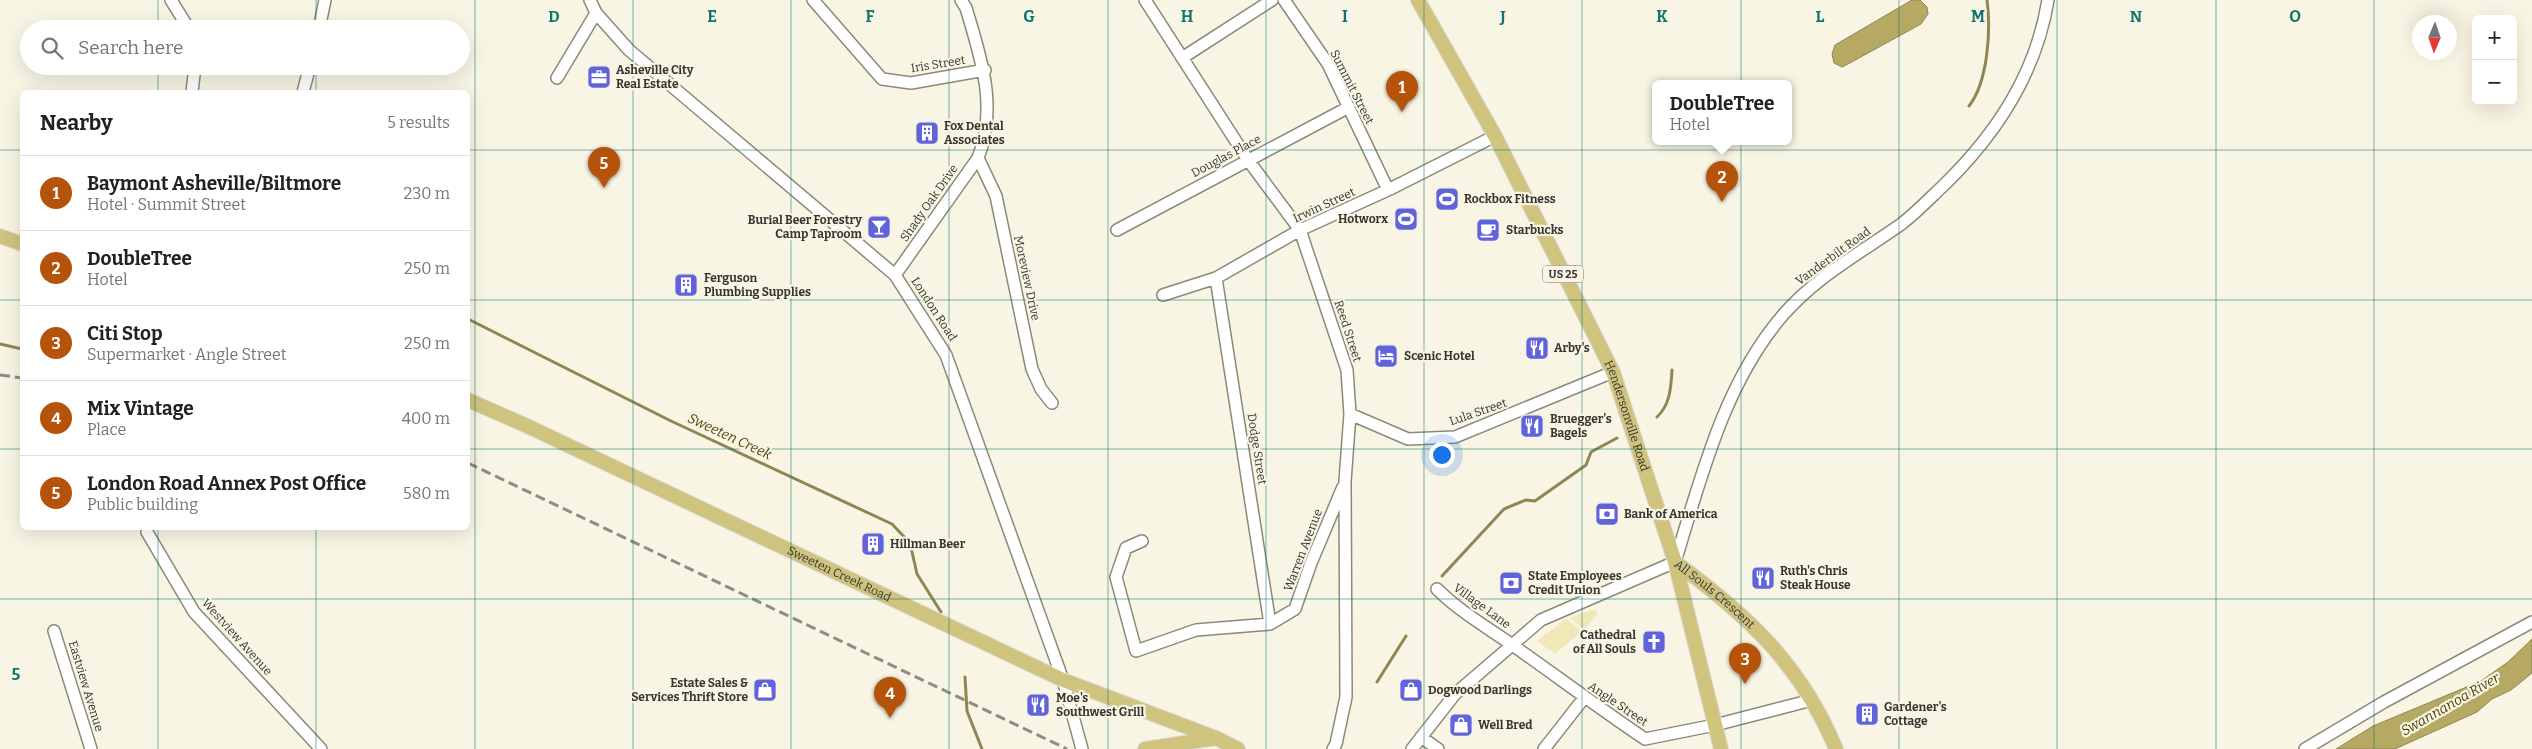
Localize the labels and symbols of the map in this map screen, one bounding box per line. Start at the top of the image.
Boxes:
text: D [548,7,560,26]
text: E [707,7,717,26]
text: F [866,7,875,26]
text: G [1023,7,1035,26]
text: H [1181,7,1194,26]
text: I [1342,7,1348,26]
text: J [1499,7,1506,26]
text: K [1656,7,1668,26]
text: L [1816,7,1825,26]
text: M [1971,7,1985,26]
text: N [2130,7,2142,26]
text: O [2289,7,2301,26]
north arrow [2412,15,2457,60]
street label: Summit Street [1327,47,1377,127]
street label: Iris Street [910,53,967,75]
place label: Asheville City Real Estate [616,63,694,91]
office icon: Asheville City Real Estate [586,64,612,90]
pin: 1 [1386,71,1418,112]
place label: Fox Dental Associates [944,119,1005,147]
building icon: Fox Dental Associates [914,120,940,146]
street label: Douglas Place [1189,132,1263,180]
pin: 5 [588,147,620,188]
pin: 2 [1706,161,1738,202]
street label: Shady Oak Drive [897,162,961,244]
street label: Irwin Street [1291,184,1358,225]
sports icon: Rockbox Fitness [1434,186,1460,212]
place label: Rockbox Fitness [1464,192,1556,206]
sports icon: Hotworx [1393,206,1419,232]
place label: Hotworx [1338,212,1388,226]
place label: Burial Beer Forestry Camp Taproom [748,213,863,241]
bar icon: Burial Beer Forestry Camp Taproom [866,214,892,240]
cafe icon: Starbucks [1475,217,1501,243]
place label: Starbucks [1506,223,1564,237]
street label: Vanderbilt Road [1793,224,1873,288]
street label: Moreview Drive [1011,234,1043,322]
road number: US 25 [1543,266,1583,282]
place label: Ferguson Plumbing Supplies [704,271,811,299]
building icon: Ferguson Plumbing Supplies [673,272,699,298]
street label: London Road [908,274,960,344]
street label: Reed Street [1331,298,1365,364]
restaurant icon: Arby's [1524,335,1550,361]
place label: Arby's [1554,341,1590,355]
hotel icon: Scenic Hotel [1373,343,1399,369]
place label: Scenic Hotel [1404,349,1475,363]
street label: Hendersonville Road [1601,358,1652,473]
street label: Lula Street [1447,395,1509,428]
water label: Sweeten Creek [685,410,775,463]
street label: Dodge Street [1244,412,1270,486]
place label: Bruegger's Bagels [1550,412,1612,440]
restaurant icon: Bruegger's Bagels [1519,413,1545,439]
your location [1429,442,1455,468]
bank icon: Bank of America [1594,501,1620,527]
street label: Warren Avenue [1281,507,1325,593]
place label: Bank of America [1624,507,1718,521]
building icon: Hillman Beer [860,531,886,557]
place label: Hillman Beer [890,537,966,551]
street label: Sweeten Creek Road [785,543,893,604]
street label: All Souls Crescent [1672,557,1758,632]
place label: Ruth's Chris Steak House [1780,564,1851,592]
restaurant icon: Ruth's Chris Steak House [1750,565,1776,591]
place label: State Employees Credit Union [1528,569,1622,597]
bank icon: State Employees Credit Union [1498,570,1524,596]
street label: Village Lane [1451,581,1513,631]
street label: Westview Avenue [199,596,275,678]
place label: Cathedral of All Souls [1573,628,1636,656]
church icon: Cathedral of All Souls [1641,629,1667,655]
street label: Eastview Avenue [66,639,106,733]
pin: 3 [1729,643,1761,684]
text: 5 [12,665,21,684]
water label: Swannanoa River [2398,669,2504,740]
place label: Estate Sales & Services Thrift Store [631,676,748,704]
shop icon: Estate Sales & Services Thrift Store [752,677,778,703]
pin: 4 [874,677,906,718]
shop icon: Dogwood Darlings [1398,677,1424,703]
street label: Angle Street [1586,679,1651,729]
place label: Dogwood Darlings [1428,683,1532,697]
place label: Moe's Southwest Grill [1056,691,1145,719]
restaurant icon: Moe's Southwest Grill [1025,692,1051,718]
place label: Gardener's Cottage [1884,700,1947,728]
building icon: Gardener's Cottage [1854,701,1880,727]
shop icon: Well Bred [1448,712,1474,738]
place label: Well Bred [1478,718,1533,732]

